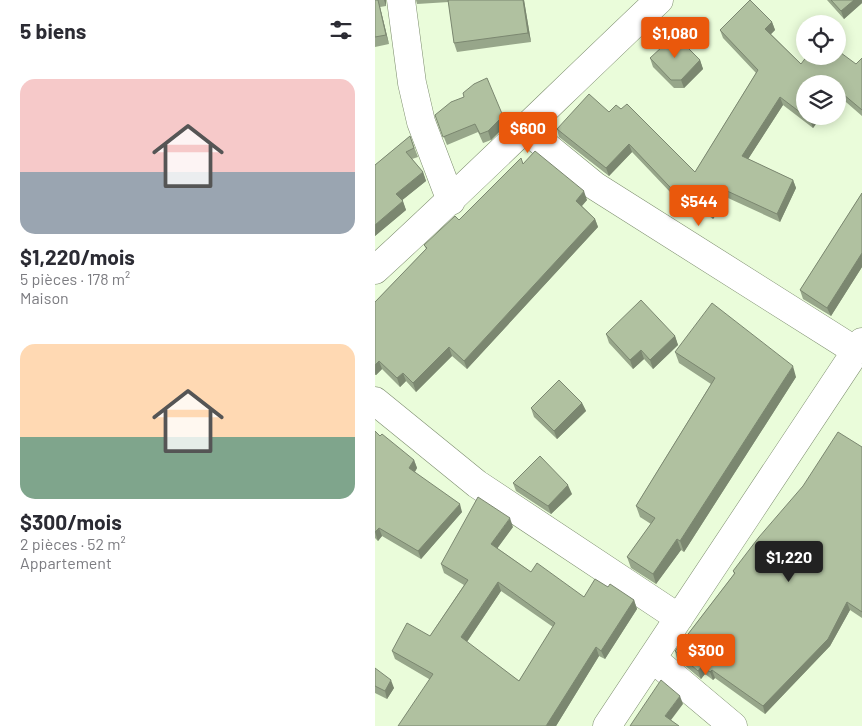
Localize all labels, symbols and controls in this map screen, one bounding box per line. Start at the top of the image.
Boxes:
map controls [796,15,846,125]
button: locate [796,15,846,65]
icon: filters [327,16,355,44]
pin: $1,080 [634,17,716,59]
text: 5 biens [20,18,86,43]
text: $1,080 [652,23,698,42]
button: layers [796,75,846,125]
icon: home [143,111,233,201]
pin: $600 [498,112,558,154]
text: $600 [510,118,546,137]
pin: $544 [669,184,729,227]
text: $544 [680,191,718,210]
text: $1,220/mois [20,244,135,269]
text: 5 pièces · 178 m² [20,269,130,288]
text: Maison [20,288,69,307]
icon: home [143,376,233,466]
text: $300/mois [20,509,122,534]
text: 2 pièces · 52 m² [20,534,126,553]
pin: $1,220 [748,540,830,583]
text: $1,220 [766,547,812,566]
text: Appartement [20,553,112,572]
pin: $300 [676,634,736,676]
text: $300 [688,640,724,659]

